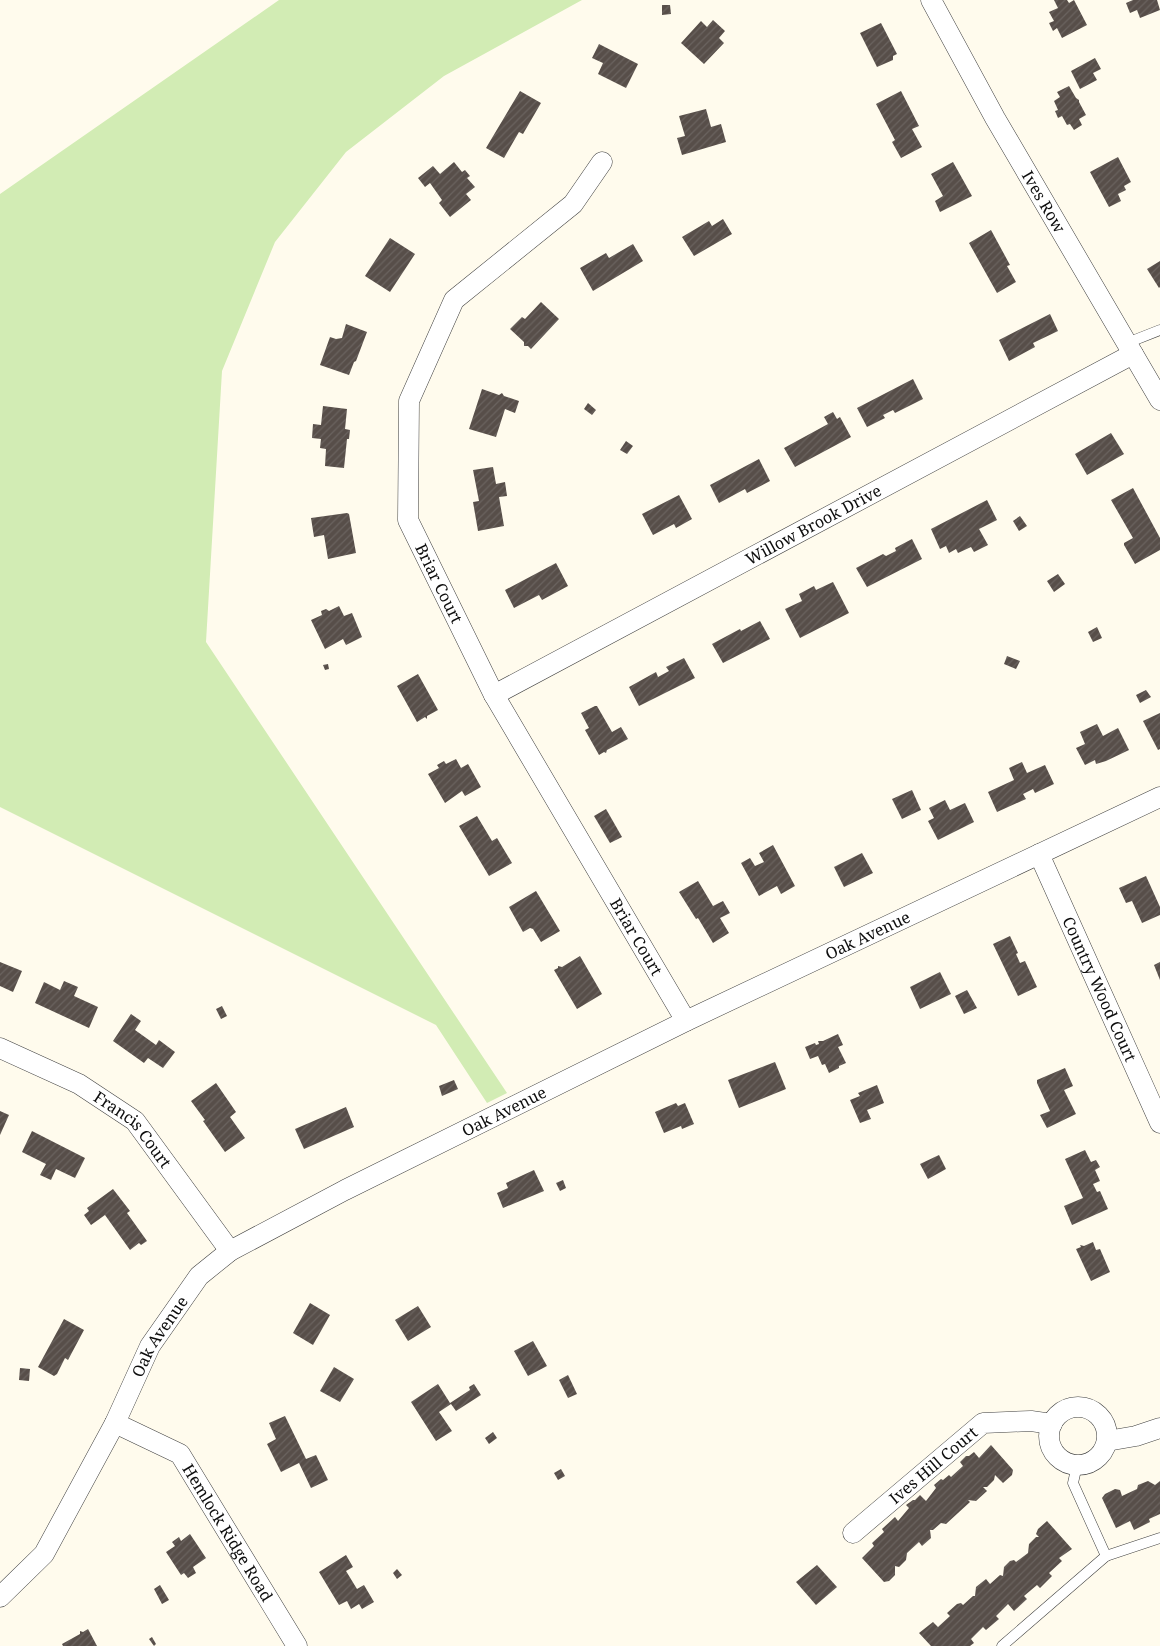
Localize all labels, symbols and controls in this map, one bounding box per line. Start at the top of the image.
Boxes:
street label: Ives Row [1017,166,1071,237]
street label: Willow Brook Drive [741,479,885,570]
street label: Briar Court [410,540,468,627]
street label: Briar Court [605,894,668,980]
street label: Oak Avenue [821,906,914,965]
street label: Country Wood Court [1058,913,1142,1065]
street label: Oak Avenue [458,1081,550,1141]
street label: Francis Court [89,1086,177,1173]
street label: Oak Avenue [126,1292,193,1381]
street label: Ives Hill Court [884,1421,982,1509]
street label: Hemlock Ridge Road [178,1460,278,1606]

